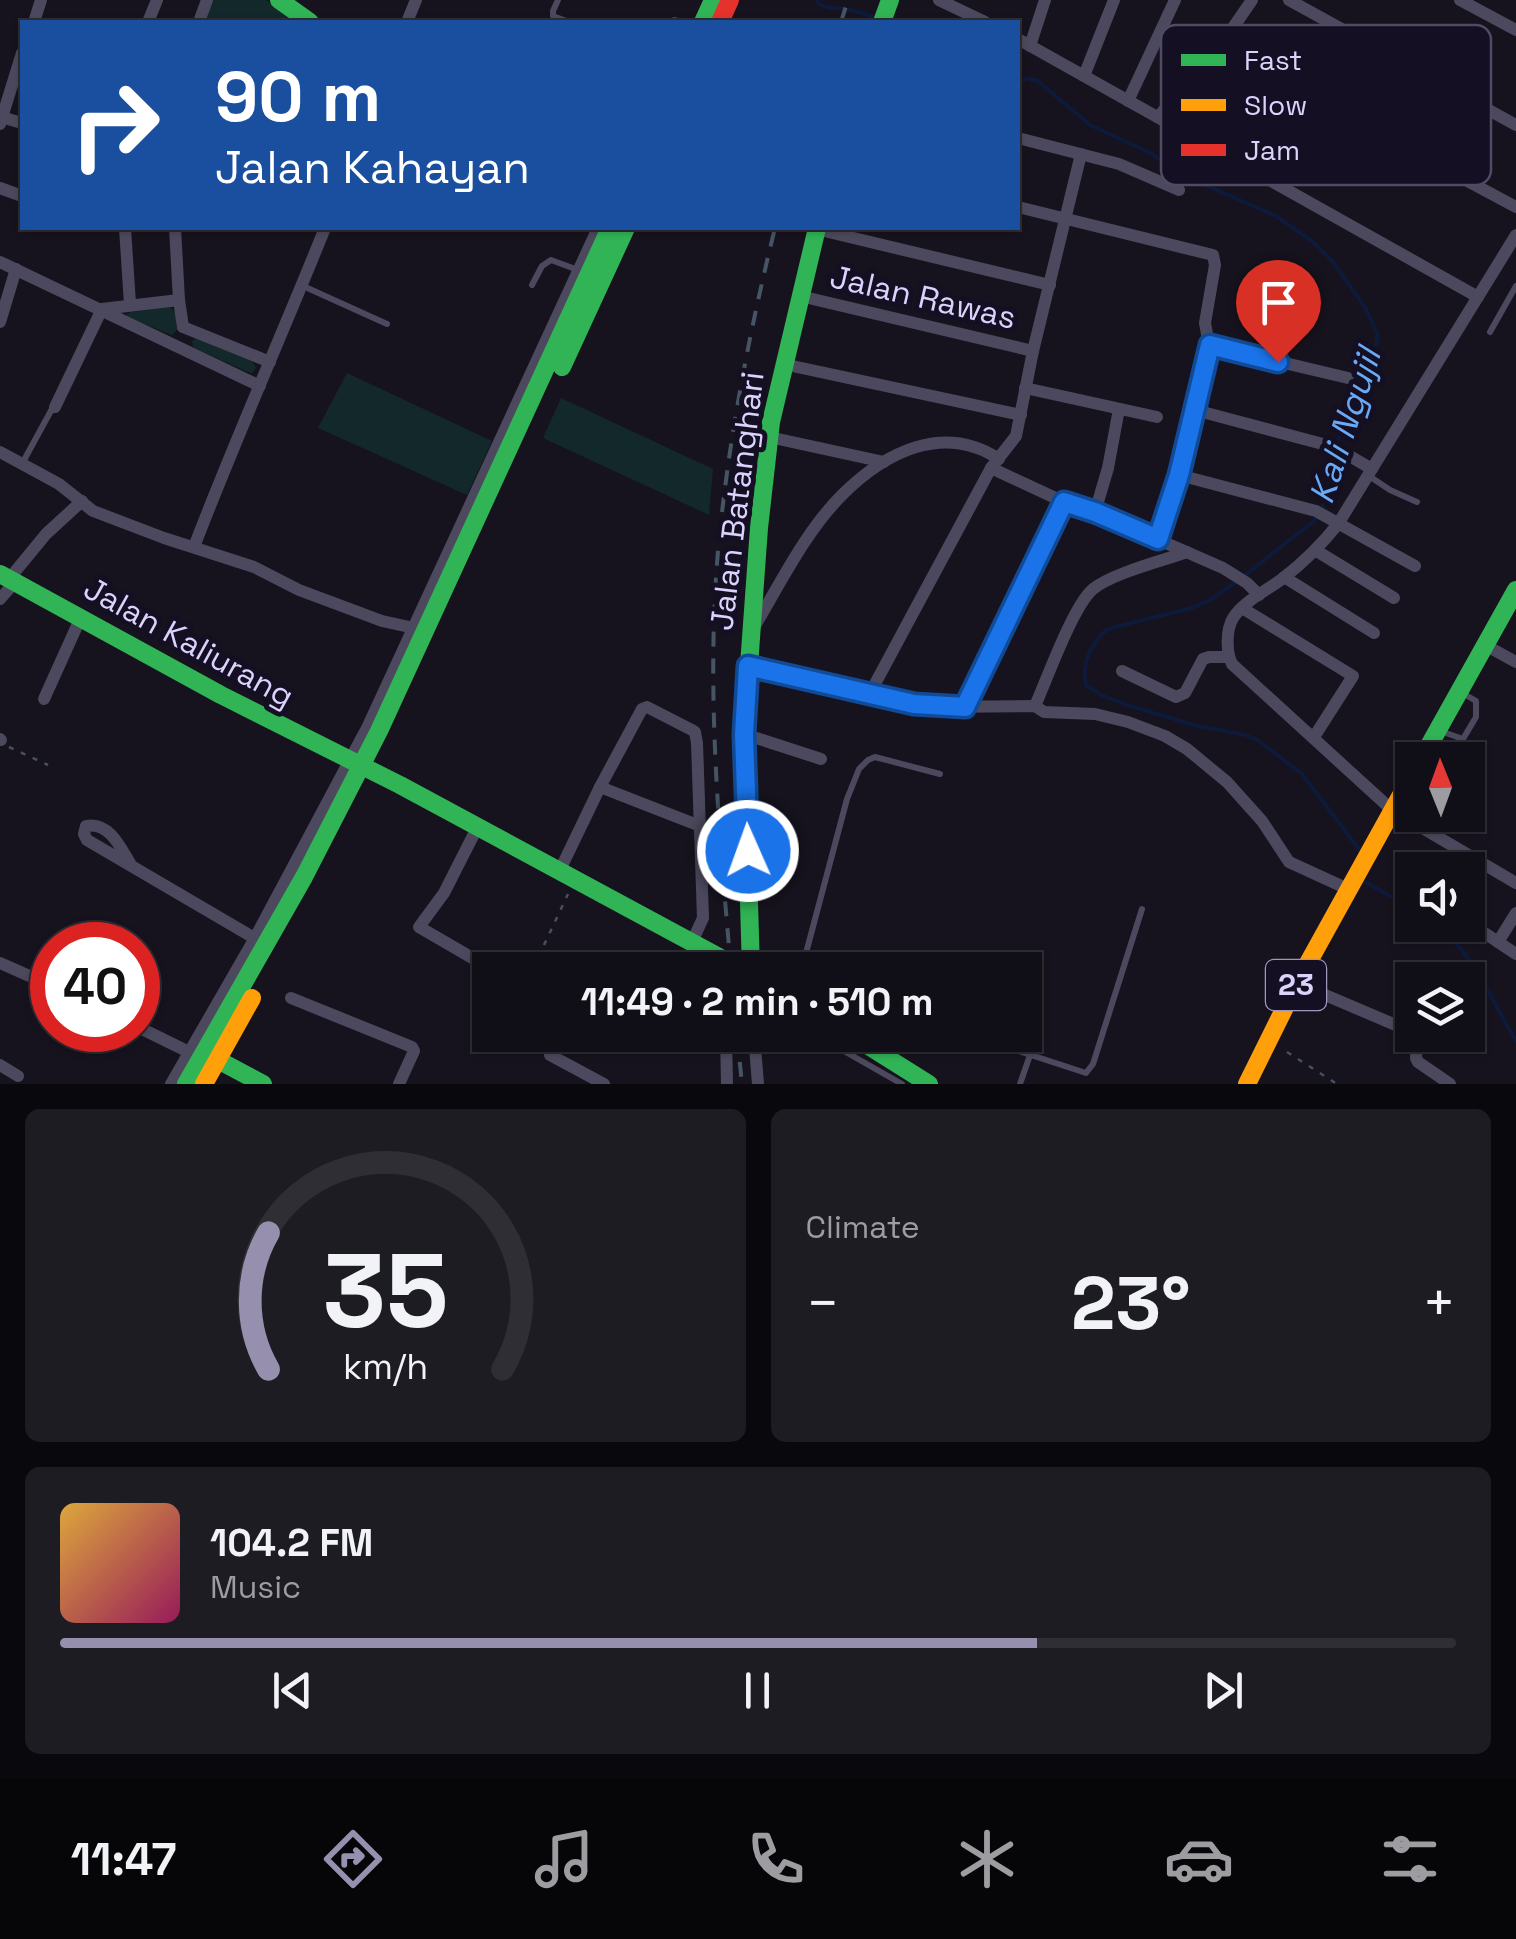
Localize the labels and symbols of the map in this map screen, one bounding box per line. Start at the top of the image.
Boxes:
legend [1161,25,1491,185]
text: Fast [1244,42,1302,78]
text: Slow [1244,87,1307,123]
text: Jam [1244,132,1300,168]
street label: Jalan Rawas [826,256,1020,338]
pin [1236,260,1321,363]
water label: Kali Ngujil [1299,340,1392,509]
street label: Jalan Batanghari [701,369,773,633]
street label: Jalan Kaliurang [77,568,301,716]
north arrow [1395,742,1485,832]
position arrow [696,799,800,903]
speed limit sign: 40 [30,922,160,1052]
road number: 23 [1266,960,1326,1010]

